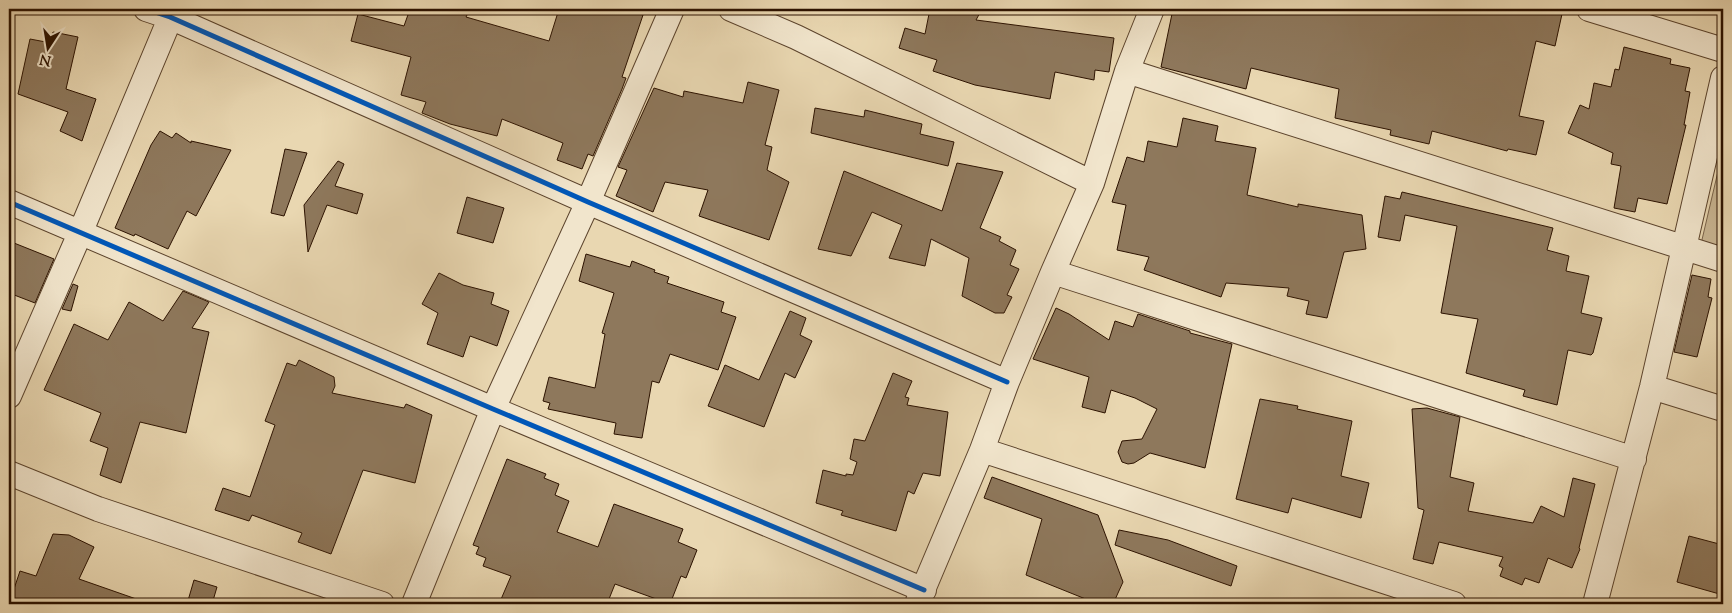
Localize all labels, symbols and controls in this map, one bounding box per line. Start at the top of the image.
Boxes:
north arrow [22,22,72,72]
text: N [38,48,53,70]

